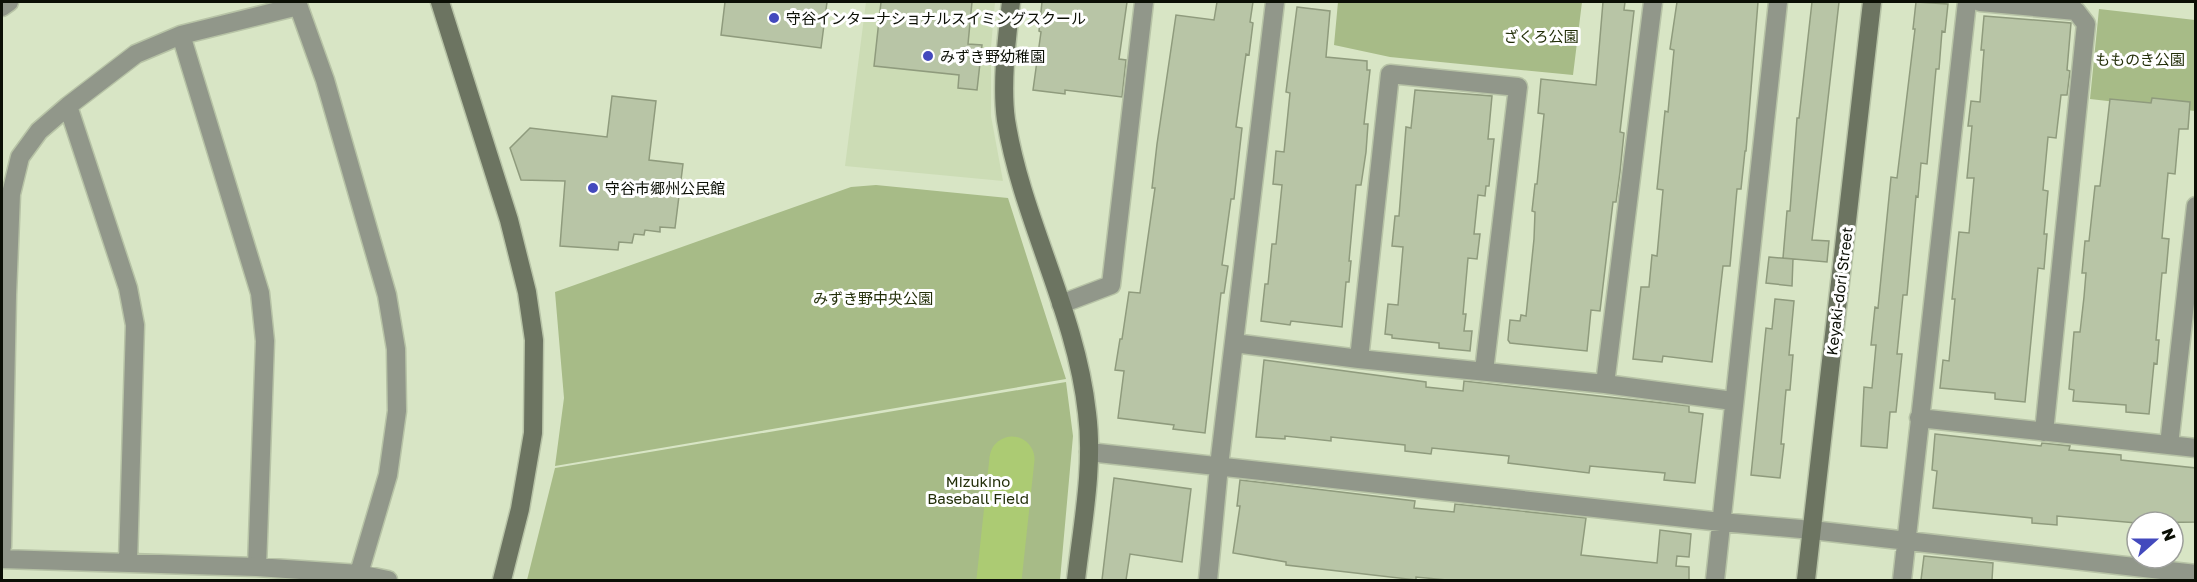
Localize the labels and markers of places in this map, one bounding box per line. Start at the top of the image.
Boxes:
place label: 守谷インターナショナルスイミングスクール [786,9,1086,27]
marker: 守谷インターナショナルスイミングスクール [767,11,781,25]
place label: みずき野幼稚園 [940,47,1045,65]
marker: みずき野幼稚園 [921,49,935,63]
place label: 守谷市郷州公民館 [605,179,725,197]
marker: 守谷市郷州公民館 [586,181,600,195]

